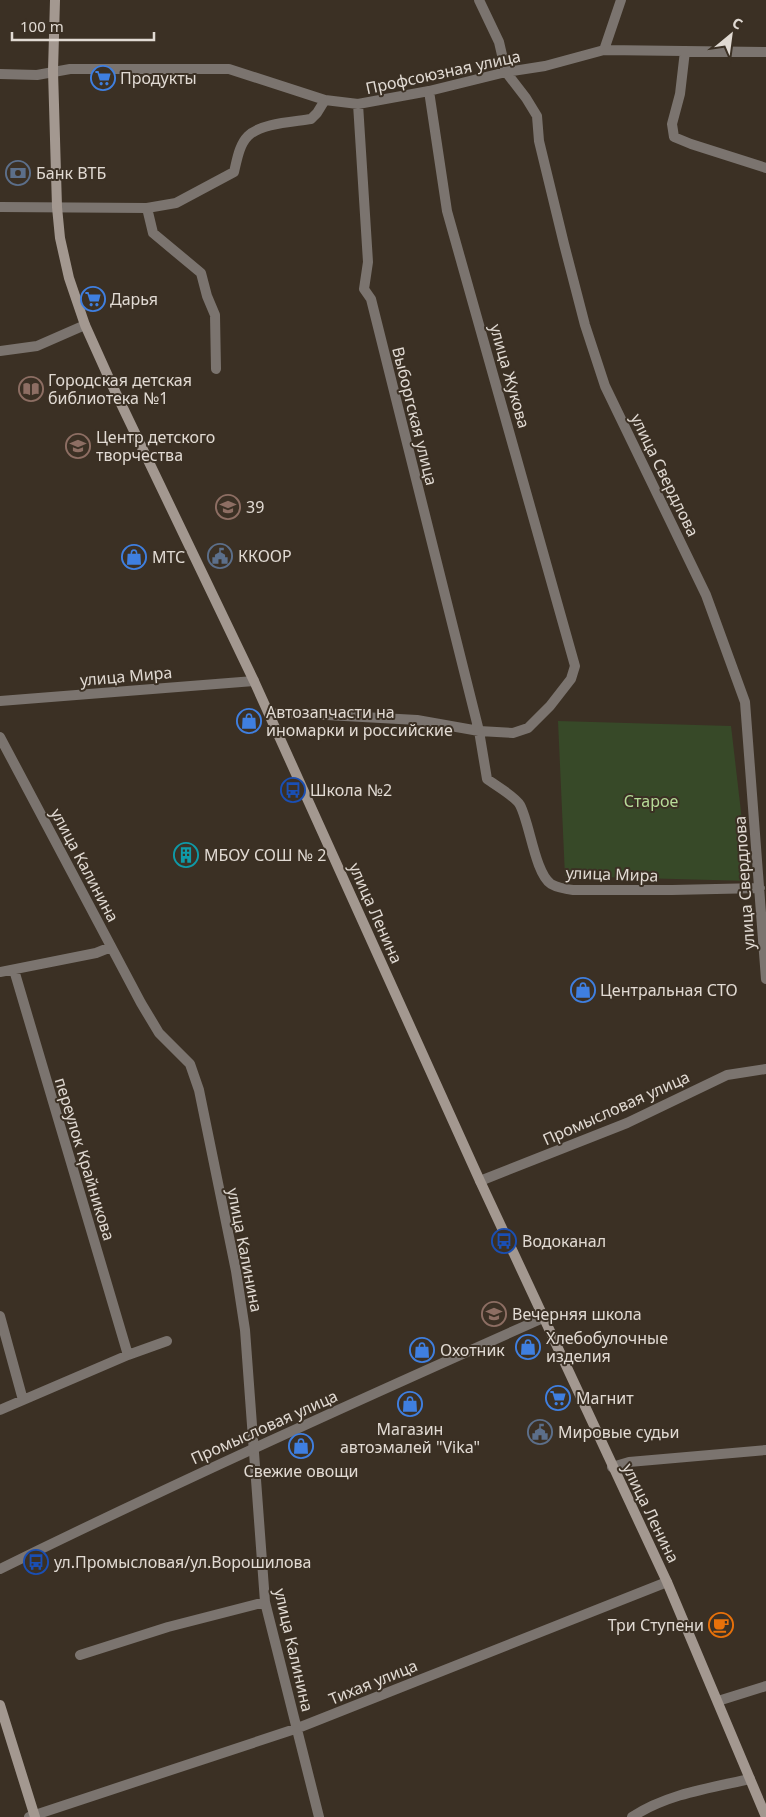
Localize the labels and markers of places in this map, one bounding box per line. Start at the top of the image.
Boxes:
supermarket icon: Продукты [90,65,116,91]
place label: Продукты [120,67,197,89]
bank icon: Банк ВТБ [5,160,31,186]
place label: Банк ВТБ [36,162,106,184]
supermarket icon: Дарья [80,286,106,312]
place label: Дарья [110,288,158,310]
place label: Городская детская библиотека №1 [48,369,192,409]
library icon: Городская детская библиотека №1 [18,376,44,402]
place label: Центр детского творчества [96,426,215,466]
school or university icon: Центр детского творчества [65,433,91,459]
school or university icon: 39 [215,494,241,520]
place label: 39 [246,496,264,518]
public building icon: ККООР [207,543,233,569]
shop icon: МТС [121,544,147,570]
place label: ККООР [238,545,292,567]
place label: МТС [152,546,185,568]
place label: Автозапчасти на иномарки и российские [266,701,453,741]
shop icon: Автозапчасти на иномарки и российские [236,708,262,734]
bus stop icon: Школа №2 [280,777,306,803]
place label: Школа №2 [310,779,392,801]
building icon: МБОУ СОШ № 2 [173,842,199,868]
place label: МБОУ СОШ № 2 [204,844,326,866]
shop icon: Центральная СТО [570,977,596,1003]
place label: Центральная СТО [600,979,738,1001]
bus stop icon: Водоканал [491,1228,517,1254]
place label: Водоканал [522,1230,606,1252]
school or university icon: Вечерняя школа [481,1301,507,1327]
place label: Вечерняя школа [512,1303,642,1325]
place label: Хлебобулочные изделия [546,1327,668,1367]
shop icon: Хлебобулочные изделия [515,1334,541,1360]
shop icon: Охотник [409,1337,435,1363]
place label: Охотник [440,1339,505,1361]
supermarket icon: Магнит [545,1385,571,1411]
place label: Магнит [576,1387,634,1409]
shop icon: Магазин автоэмалей "Vika" [397,1391,423,1417]
place label: Магазин автоэмалей "Vika" [340,1418,480,1458]
public building icon: Мировые судьи [527,1419,553,1445]
place label: Мировые судьи [558,1421,679,1443]
shop icon: Свежие овощи [288,1433,314,1459]
place label: Свежие овощи [243,1460,359,1482]
bus stop icon: ул.Промысловая/ул.Ворошилова [23,1549,49,1575]
place label: ул.Промысловая/ул.Ворошилова [54,1551,312,1573]
cafe icon: Три Ступени [708,1612,734,1638]
place label: Три Ступени [608,1614,704,1636]

